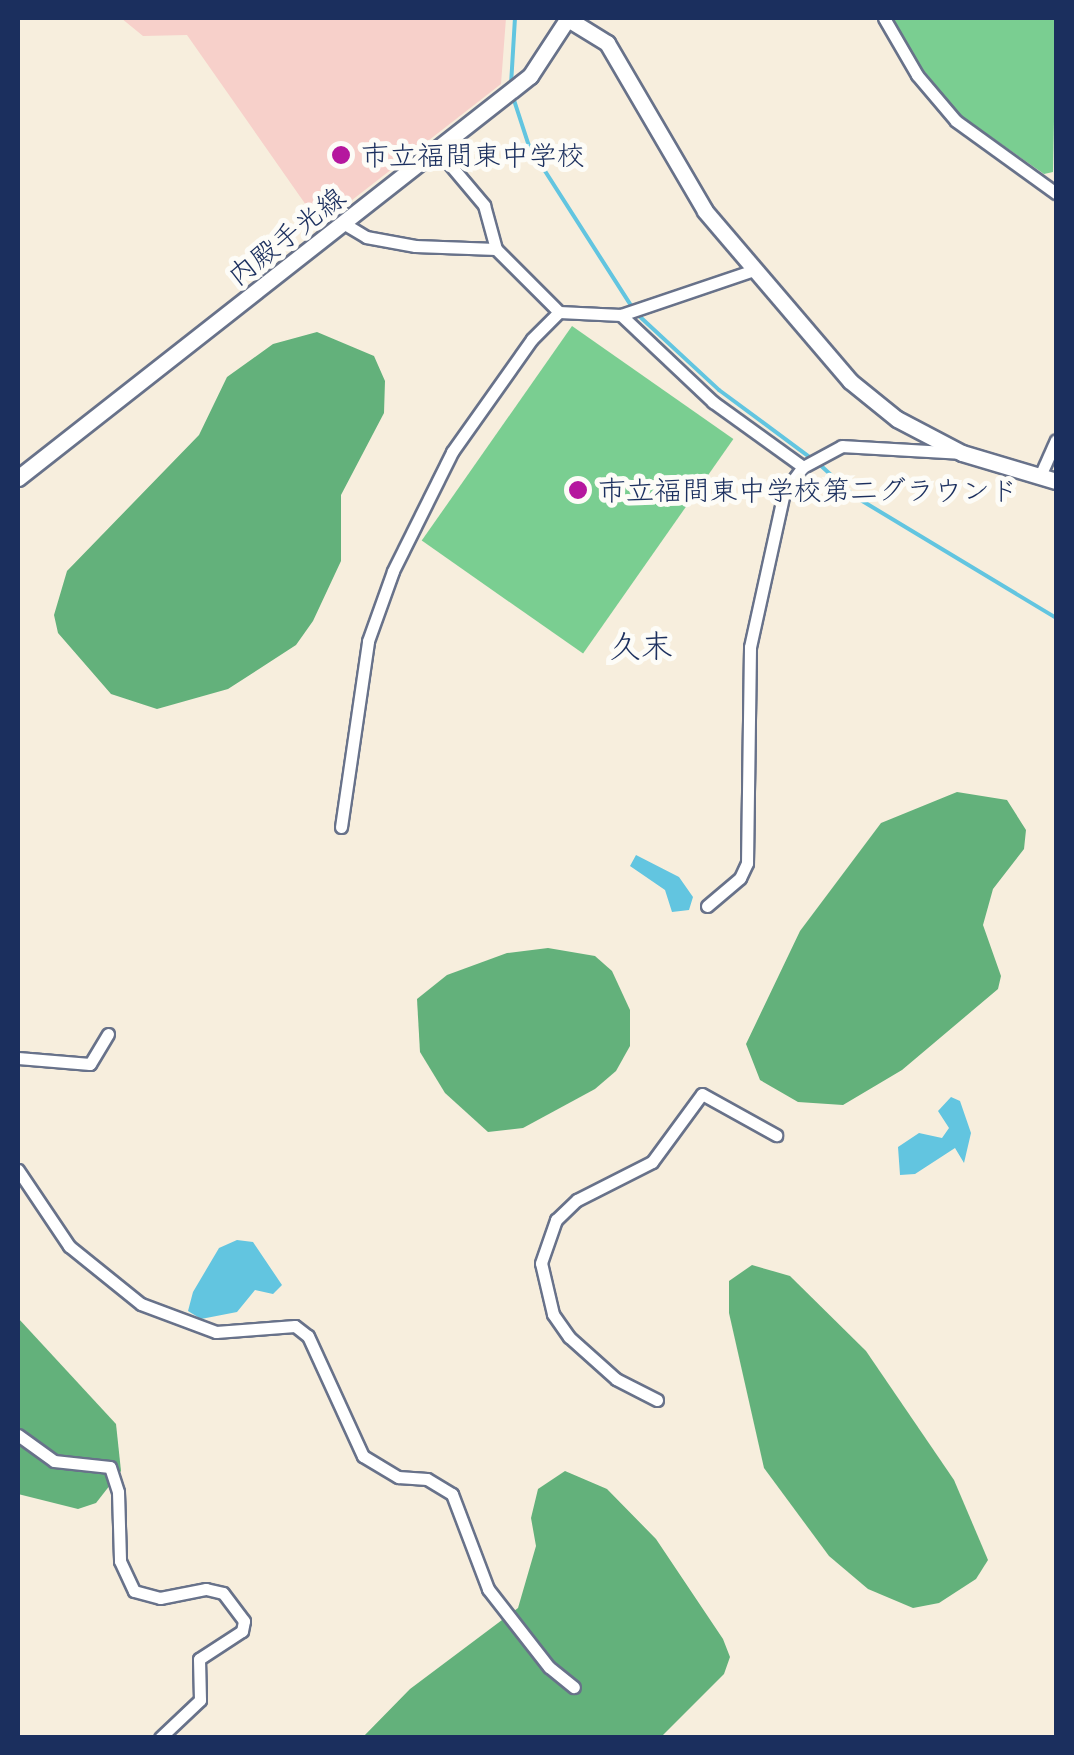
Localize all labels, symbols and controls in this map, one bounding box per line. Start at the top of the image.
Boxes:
place label: 市立福間東中学校 [361,138,585,172]
marker: 市立福間東中学校 [330,144,352,166]
street label: 内殿手光線 [220,180,352,292]
place label: 市立福間東中学校第二グラウンド [598,473,1018,507]
marker: 市立福間東中学校第二グラウンド [567,479,589,501]
district label: 久末 [609,627,673,665]

